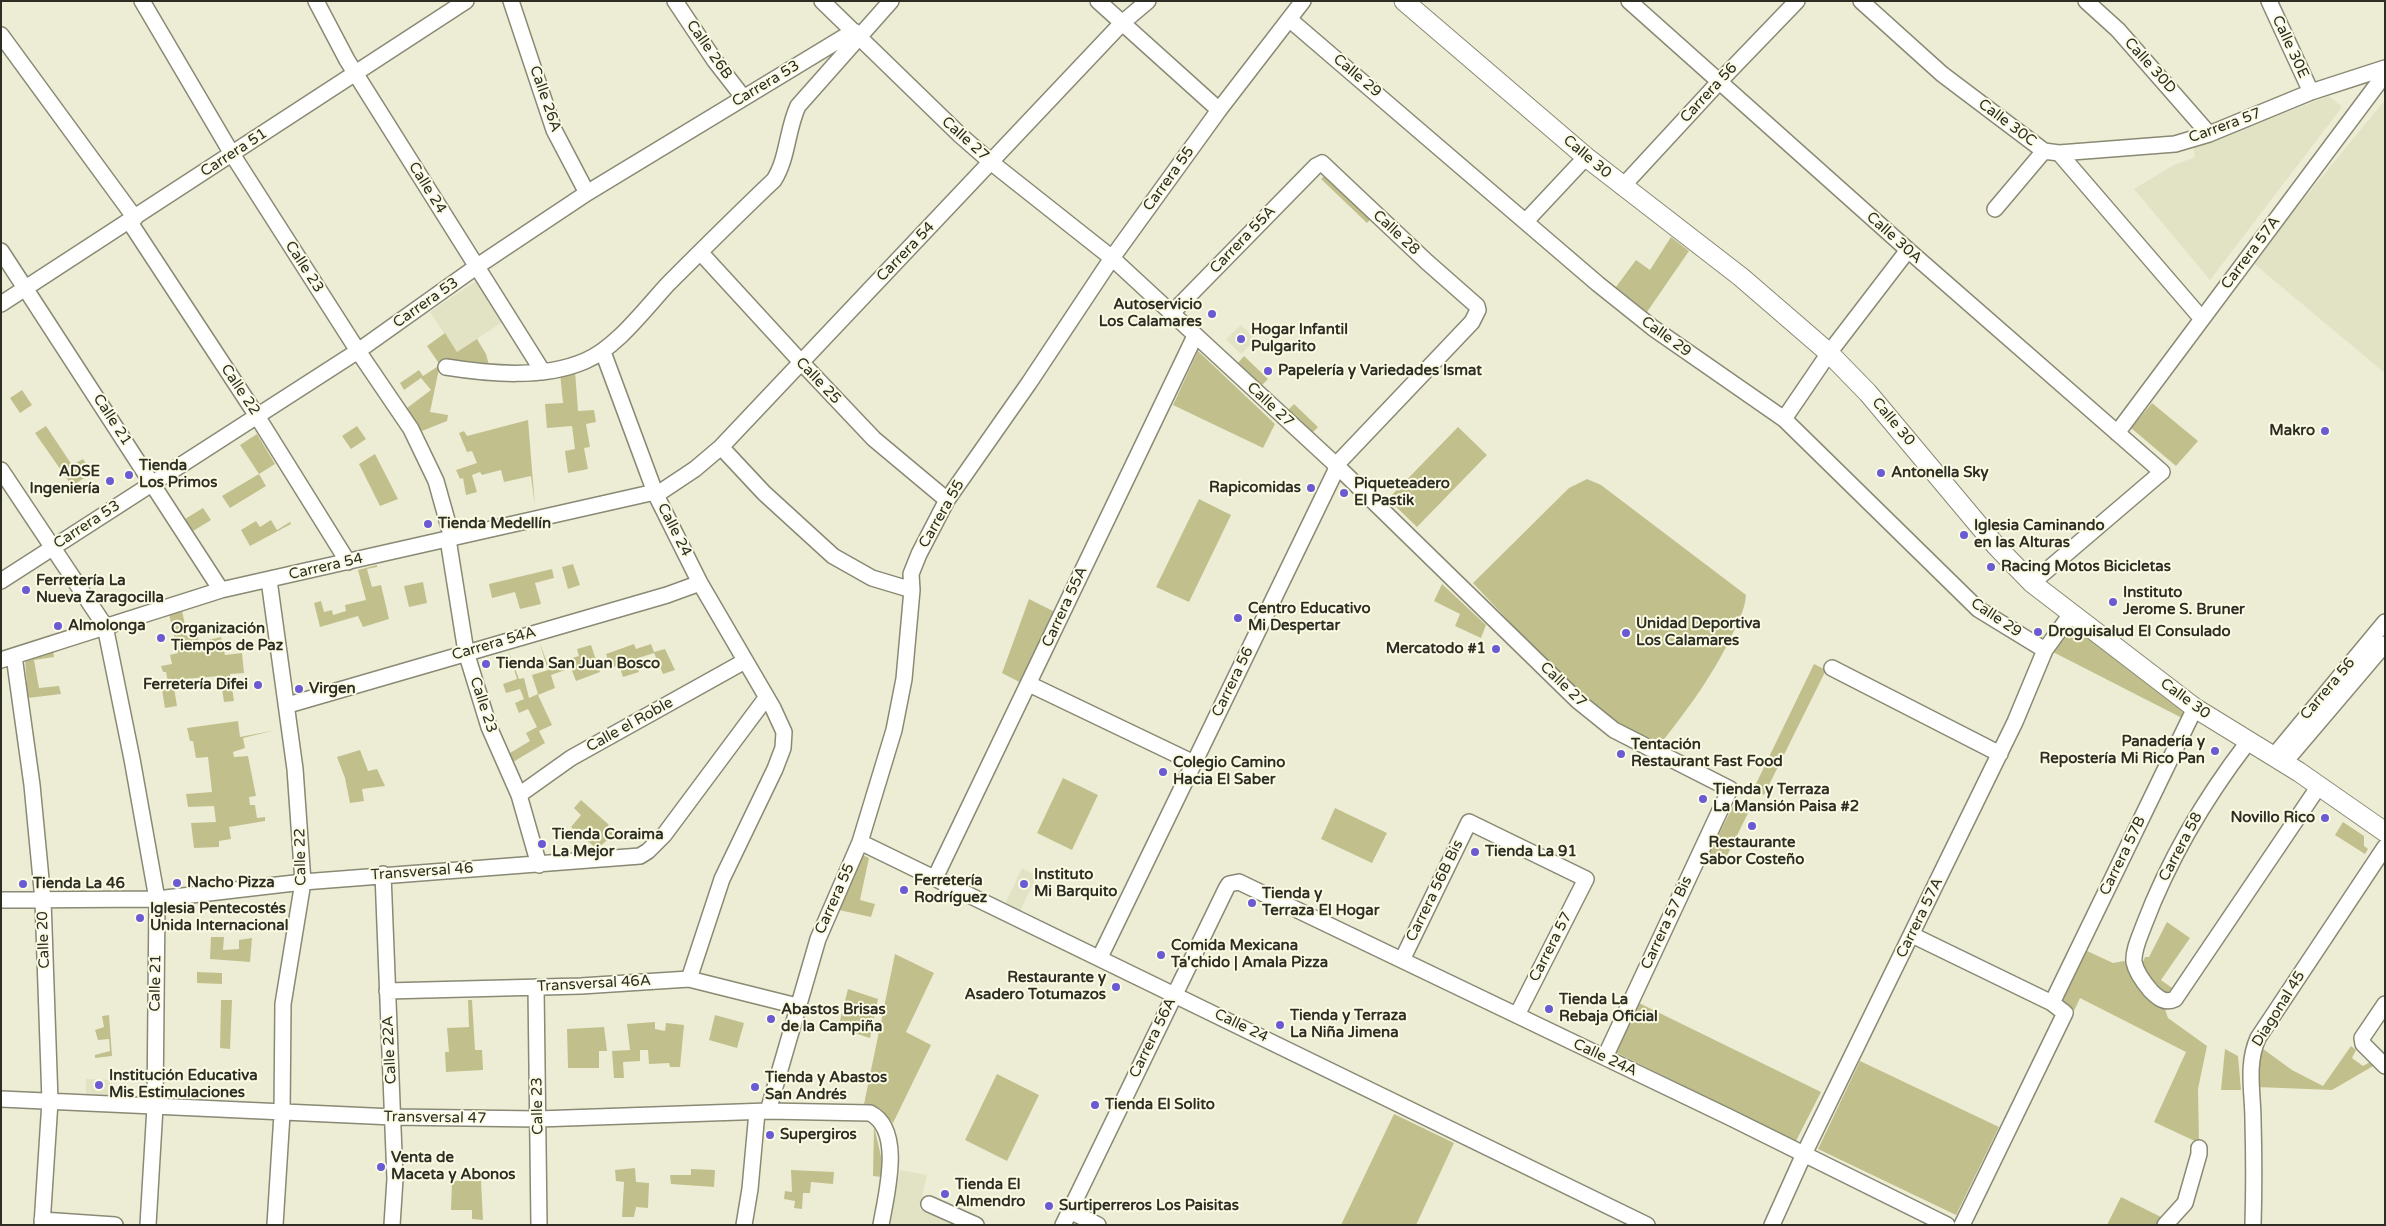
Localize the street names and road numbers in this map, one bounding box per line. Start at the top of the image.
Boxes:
street label: Calle 30E [2268,13,2312,81]
street label: Calle 26B [682,17,736,83]
street label: Calle 30D [2120,34,2180,98]
street label: Calle 29 [1329,51,1385,101]
street label: Carrera 53 [729,57,803,111]
street label: Carrera 56 [1677,59,1741,127]
street label: Calle 26A [525,64,565,134]
street label: Calle 30C [1974,95,2040,151]
street label: Carrera 57 [2186,105,2264,147]
street label: Calle 27 [938,113,992,165]
street label: Carrera 51 [197,125,271,181]
street label: Calle 30 [1559,132,1615,182]
street label: Carrera 55 [1140,143,1198,215]
street label: Calle 24 [404,159,450,217]
street label: Carrera 55A [1206,203,1280,277]
street label: Calle 28 [1369,207,1423,259]
street label: Calle 30A [1862,208,1926,268]
street label: Carrera 57A [2218,213,2284,293]
street label: Carrera 54 [873,219,939,285]
street label: Calle 23 [281,238,327,296]
street label: Carrera 53 [390,274,462,332]
street label: Calle 29 [1637,313,1695,361]
street label: Calle 25 [792,354,844,408]
street label: Calle 22 [216,361,264,419]
street label: Calle 27 [1243,379,1297,431]
street label: Calle 21 [89,391,135,449]
street label: Calle 30 [1868,394,1918,450]
street label: Carrera 55 [915,477,969,551]
street label: Carrera 53 [50,497,124,553]
street label: Calle 24 [653,500,695,560]
street label: Carrera 54 [287,550,365,584]
street label: Carrera 55A [1039,564,1091,650]
street label: Calle 29 [1967,594,2025,642]
street label: Carrera 54A [450,623,538,665]
street label: Carrera 56 [1208,644,1258,720]
street label: Carrera 56 [2297,654,2359,724]
street label: Calle 27 [1536,659,1590,711]
street label: Calle 23 [466,675,500,735]
street label: Calle 30 [2156,675,2214,723]
street label: Calle el Roble [584,694,676,756]
street label: Carrera 58 [2155,809,2207,885]
street label: Carrera 57B [2096,813,2150,899]
street label: Calle 22 [291,828,311,886]
street label: Carrera 56B Bis [1403,837,1467,945]
street label: Transversal 46 [370,859,474,885]
street label: Carrera 55 [811,861,859,937]
street label: Carrera 57 Bis [1638,874,1696,972]
street label: Carrera 57A [1893,875,1947,961]
street label: Carrera 57 [1526,909,1576,985]
street label: Calle 20 [34,911,54,969]
street label: Calle 21 [146,954,166,1012]
street label: Diagonal 45 [2249,968,2309,1050]
street label: Transversal 46A [537,972,651,996]
street label: Carrera 56A [1126,995,1180,1081]
street label: Calle 24 [1211,1005,1271,1047]
street label: Calle 22A [379,1015,401,1085]
street label: Calle 24A [1570,1035,1640,1081]
street label: Calle 23 [528,1077,548,1135]
street label: Transversal 47 [383,1108,487,1128]

